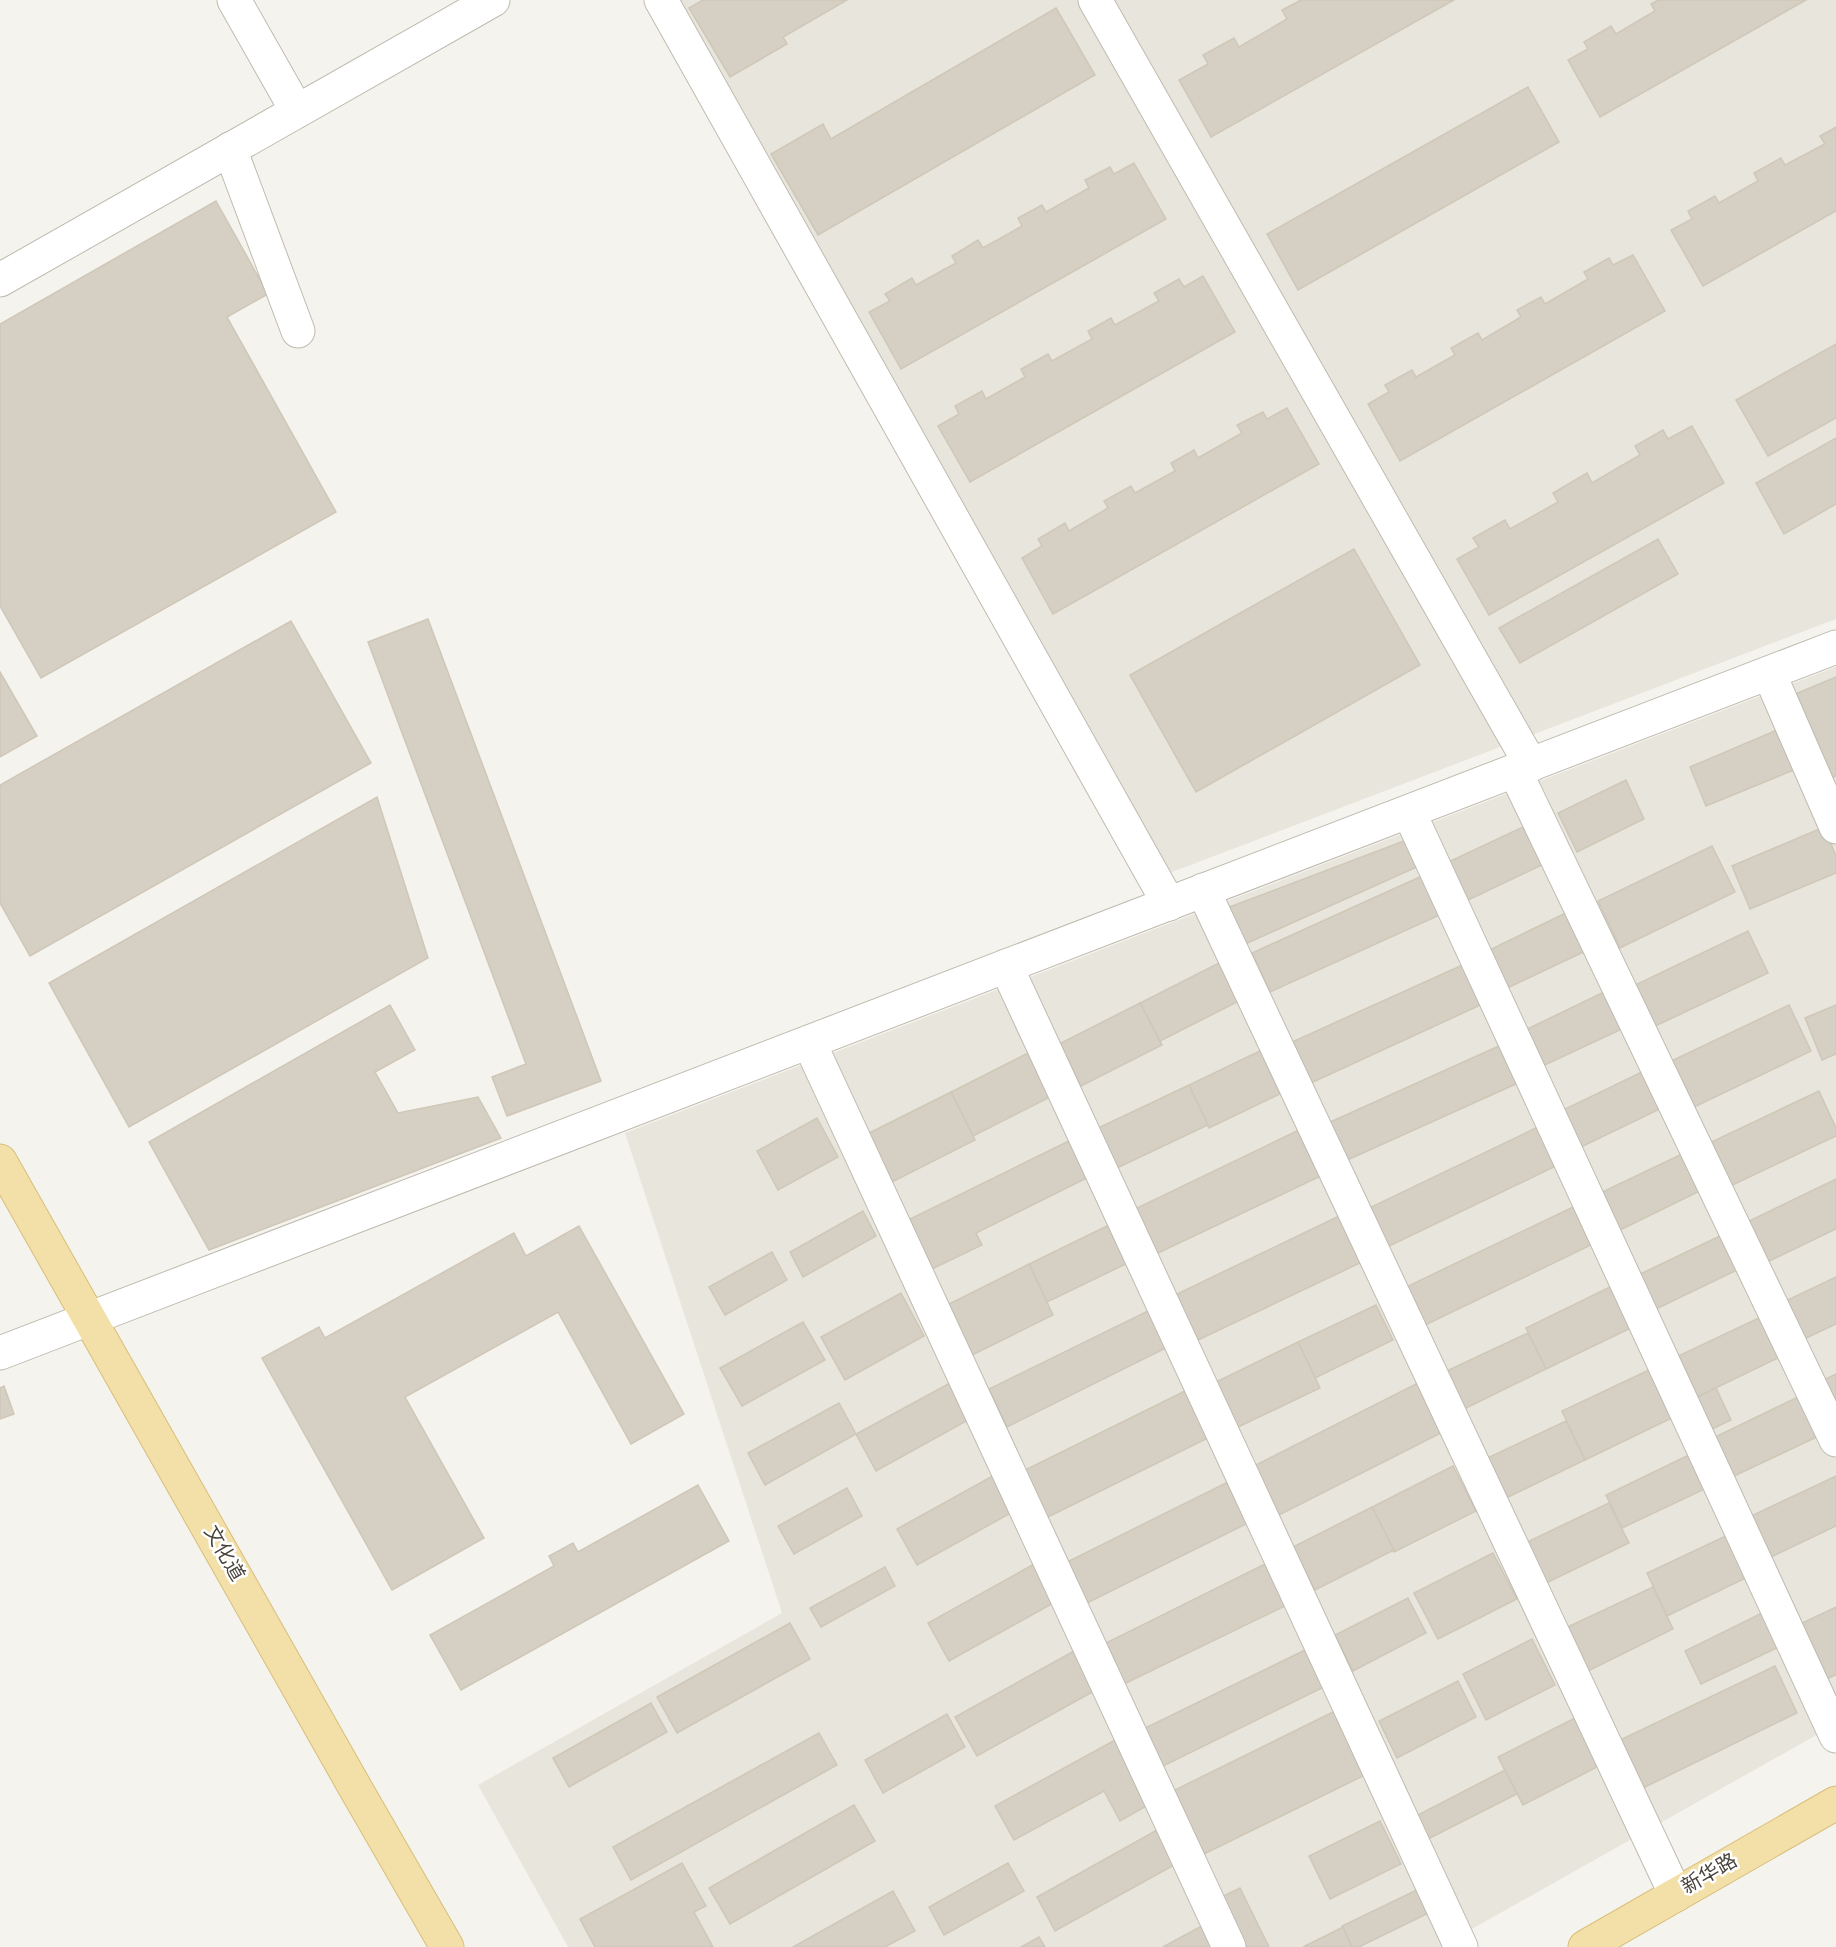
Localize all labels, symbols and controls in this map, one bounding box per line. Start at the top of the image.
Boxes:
street label: 文化道 [197,1522,249,1586]
street label: 新华路 [1678,1849,1742,1901]

